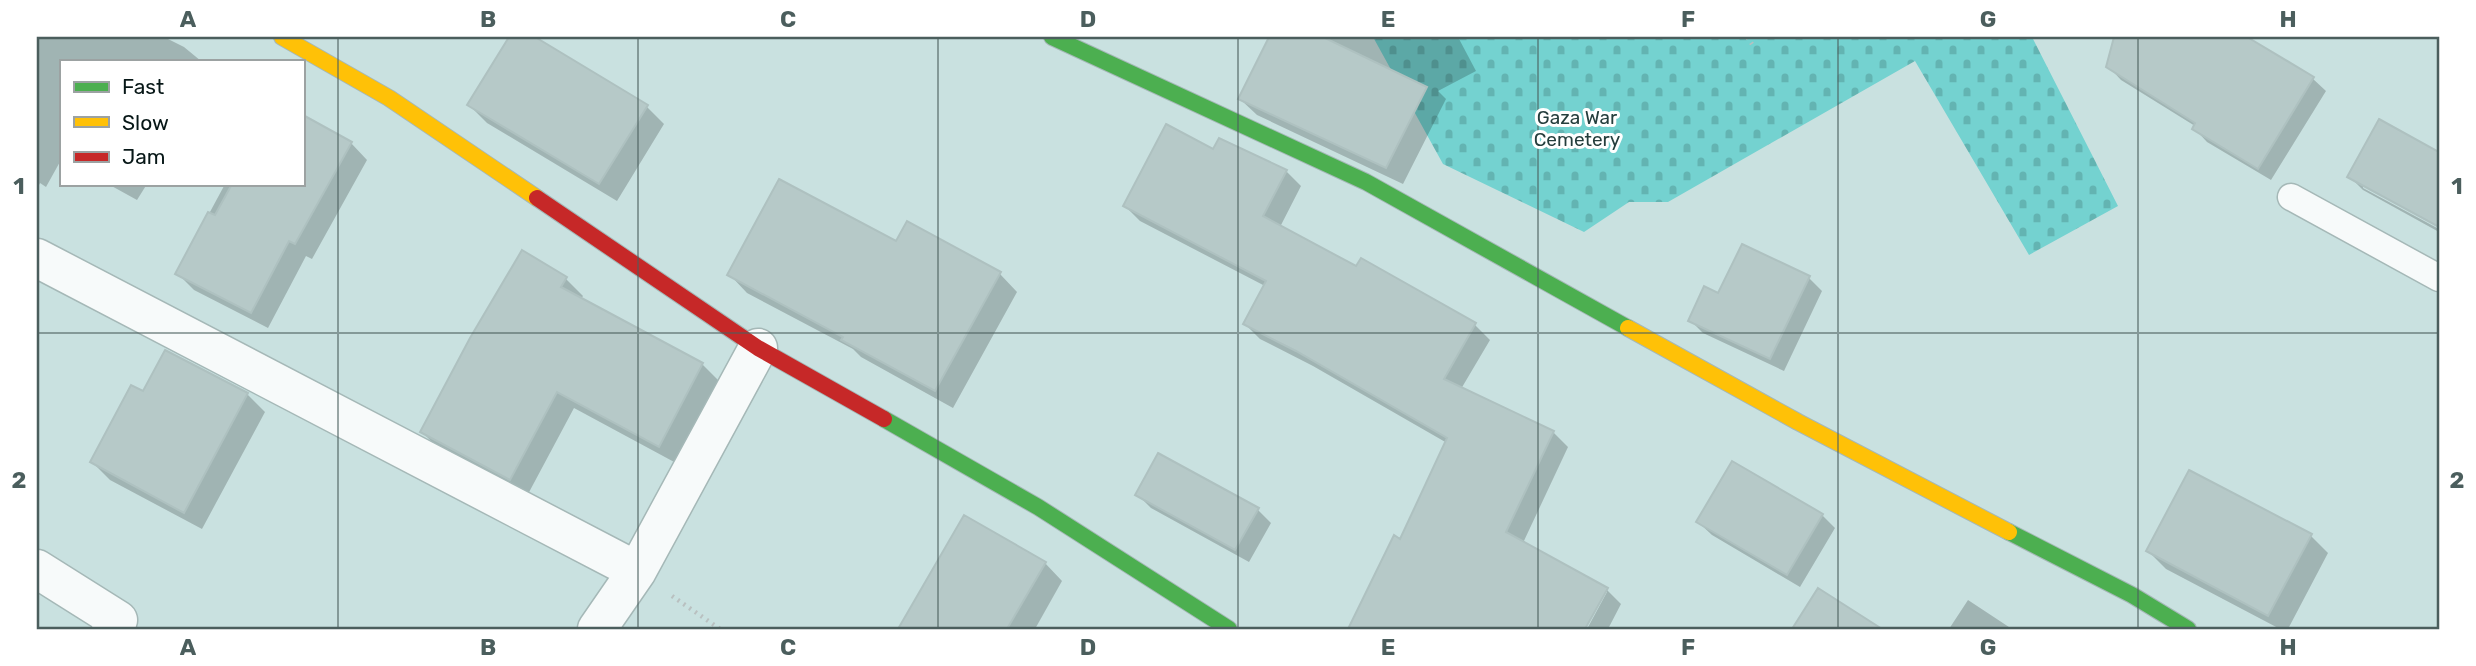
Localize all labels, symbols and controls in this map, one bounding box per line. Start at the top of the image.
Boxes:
text: A [180,5,197,33]
text: B [480,5,496,33]
text: C [780,5,796,33]
text: D [1080,5,1096,33]
text: E [1381,5,1395,33]
text: F [1681,5,1695,33]
text: G [1980,5,1996,33]
text: H [2279,5,2297,33]
legend [60,60,304,186]
text: Fast [122,74,164,99]
park label: Gaza War Cemetery [1534,106,1620,151]
text: Slow [122,110,169,135]
text: Jam [122,144,166,169]
text: 1 [13,172,25,200]
text: 1 [2451,172,2463,200]
text: 2 [12,466,26,494]
text: 2 [2450,466,2464,494]
text: A [180,633,197,661]
text: B [480,633,496,661]
text: C [780,633,796,661]
text: D [1080,633,1096,661]
text: E [1381,633,1395,661]
text: F [1681,633,1695,661]
text: G [1980,633,1996,661]
text: H [2279,633,2297,661]

